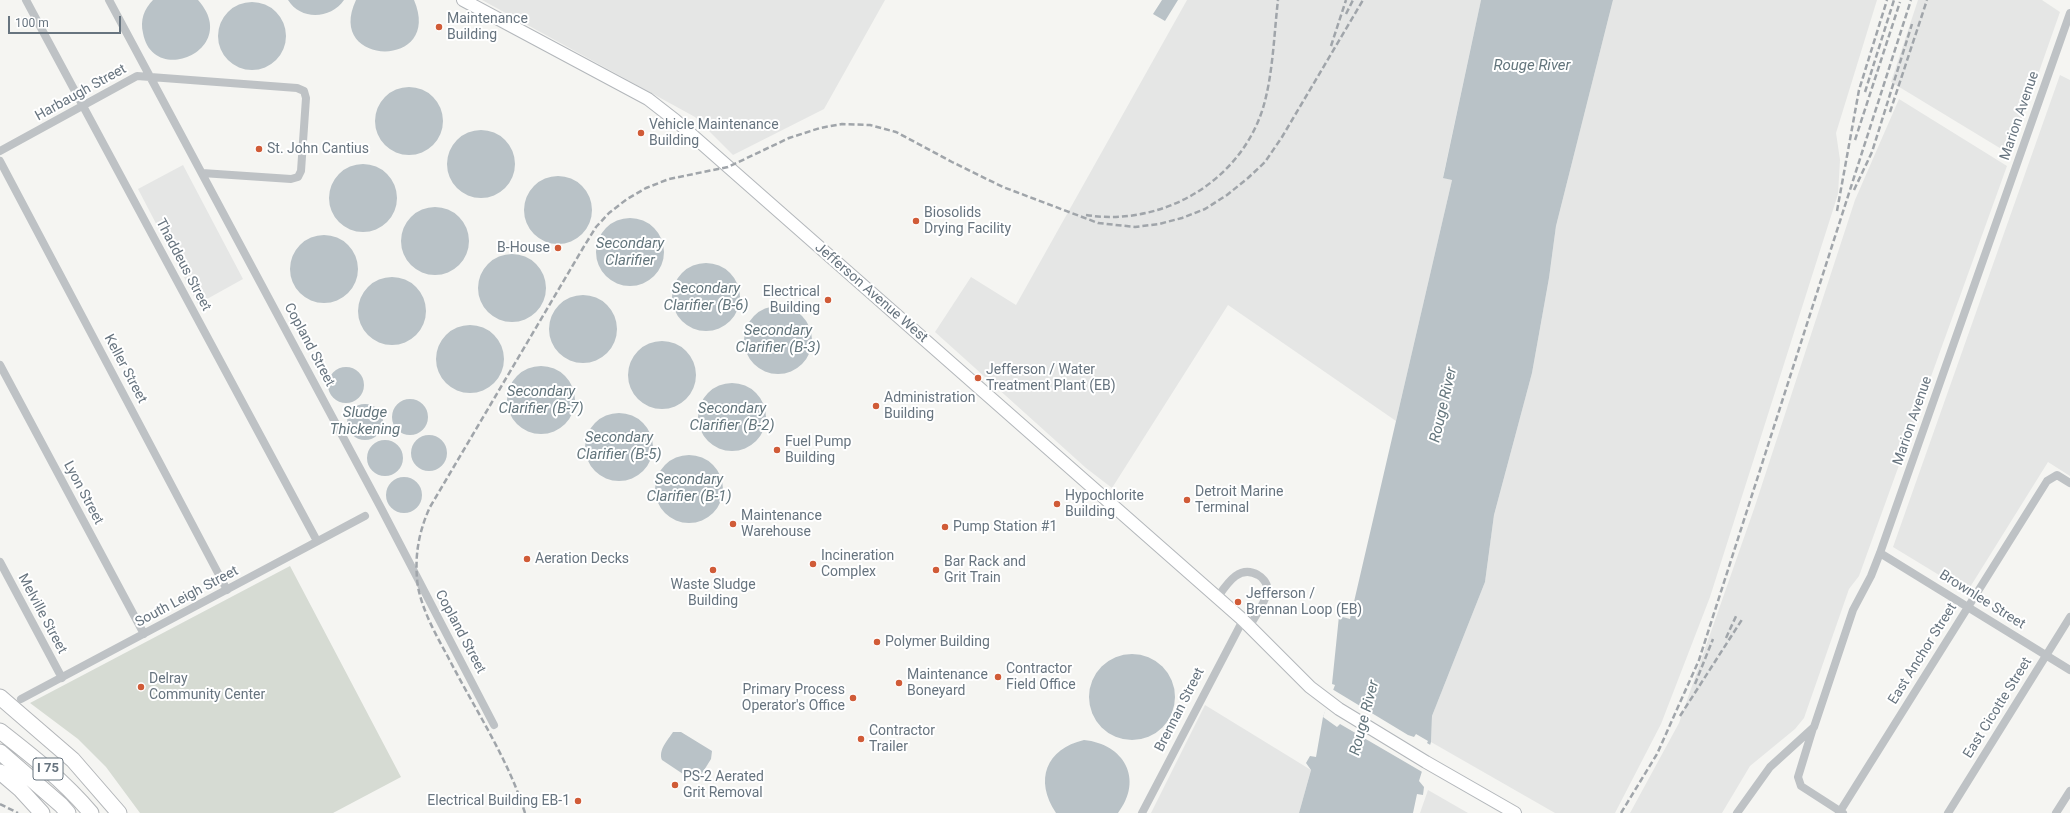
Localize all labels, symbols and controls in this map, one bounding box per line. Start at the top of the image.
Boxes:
scale bar [10,8,123,34]
place label: Maintenance Building [447,11,528,44]
text: 100 m [15,16,49,30]
marker: Maintenance Building [434,22,444,32]
water label: Rouge River [1494,57,1570,75]
street label: Harbaugh Street [33,61,129,125]
street label: Marion Avenue [1997,69,2043,163]
place label: Vehicle Maintenance Building [649,117,779,150]
marker: Vehicle Maintenance Building [636,128,646,138]
place label: St. John Cantius [267,141,369,157]
marker: St. John Cantius [254,144,264,154]
place label: Biosolids Drying Facility [924,205,1011,238]
street label: Thaddeus Street [152,216,214,314]
marker: Biosolids Drying Facility [911,216,921,226]
water label: Secondary Clarifier [596,235,664,270]
street label: Jefferson Avenue West [811,239,931,347]
place label: B-House [497,240,550,256]
marker: B-House [553,243,563,253]
water label: Secondary Clarifier (B-6) [663,280,749,315]
place label: Electrical Building [763,284,820,316]
marker: Electrical Building [823,295,833,305]
street label: Copland Street [280,300,338,390]
water label: Secondary Clarifier (B-3) [735,322,821,357]
street label: Keller Street [100,332,150,406]
place label: Jefferson / Water Treatment Plant (EB) [986,362,1116,394]
water label: Rouge River [1427,365,1461,445]
marker: Jefferson / Water Treatment Plant (EB) [973,373,983,383]
street label: Marion Avenue [1890,374,1936,468]
water label: Secondary Clarifier (B-7) [498,383,584,418]
place label: Administration Building [884,390,975,422]
water label: Secondary Clarifier (B-2) [689,400,775,435]
marker: Administration Building [871,401,881,411]
water label: Sludge Thickening [330,404,400,439]
water label: Secondary Clarifier (B-5) [576,429,662,464]
place label: Fuel Pump Building [785,434,851,466]
marker: Fuel Pump Building [772,445,782,455]
street label: Lyon Street [59,458,107,528]
water label: Secondary Clarifier (B-1) [646,471,732,506]
place label: Detroit Marine Terminal [1195,484,1283,516]
place label: Hypochlorite Building [1065,488,1144,520]
marker: Detroit Marine Terminal [1182,495,1192,505]
marker: Hypochlorite Building [1052,499,1062,509]
place label: Maintenance Warehouse [741,508,822,540]
marker: Maintenance Warehouse [728,519,738,529]
place label: Pump Station #1 [953,519,1057,535]
marker: Pump Station #1 [940,522,950,532]
place label: Incineration Complex [821,548,894,580]
place label: Aeration Decks [535,551,629,567]
marker: Aeration Decks [522,554,532,564]
place label: Bar Rack and Grit Train [944,554,1026,586]
marker: Incineration Complex [808,559,818,569]
street label: South Leigh Street [133,563,241,631]
marker: Waste Sludge Building [708,565,718,575]
marker: Bar Rack and Grit Train [931,565,941,575]
street label: Brownlee Street [1936,567,2028,633]
street label: Melville Street [14,571,70,657]
place label: Waste Sludge Building [670,577,756,610]
place label: Jefferson / Brennan Loop (EB) [1246,586,1362,618]
street label: Copland Street [431,587,489,677]
marker: Jefferson / Brennan Loop (EB) [1233,597,1243,607]
street label: East Anchor Street [1885,600,1961,708]
place label: Polymer Building [885,634,990,650]
marker: Polymer Building [872,637,882,647]
street label: East Cicotte Street [1960,655,2036,761]
place label: Contractor Field Office [1006,661,1076,694]
street label: Brennan Street [1152,665,1208,755]
place label: Maintenance Boneyard [907,667,988,700]
place label: Delray Community Center [149,671,265,704]
marker: Contractor Field Office [993,672,1003,682]
marker: Maintenance Boneyard [894,678,904,688]
water label: Rouge River [1346,679,1384,757]
marker: Delray Community Center [136,682,146,692]
place label: Primary Process Operator's Office [742,682,845,714]
marker: Primary Process Operator's Office [848,693,858,703]
place label: Contractor Trailer [869,723,935,756]
marker: Contractor Trailer [856,734,866,744]
road number: I 75 [33,758,63,780]
place label: PS-2 Aerated Grit Removal [683,769,764,802]
marker: PS-2 Aerated Grit Removal [670,780,680,790]
place label: Electrical Building EB-1 [427,793,570,809]
marker: Electrical Building EB-1 [573,796,583,806]

